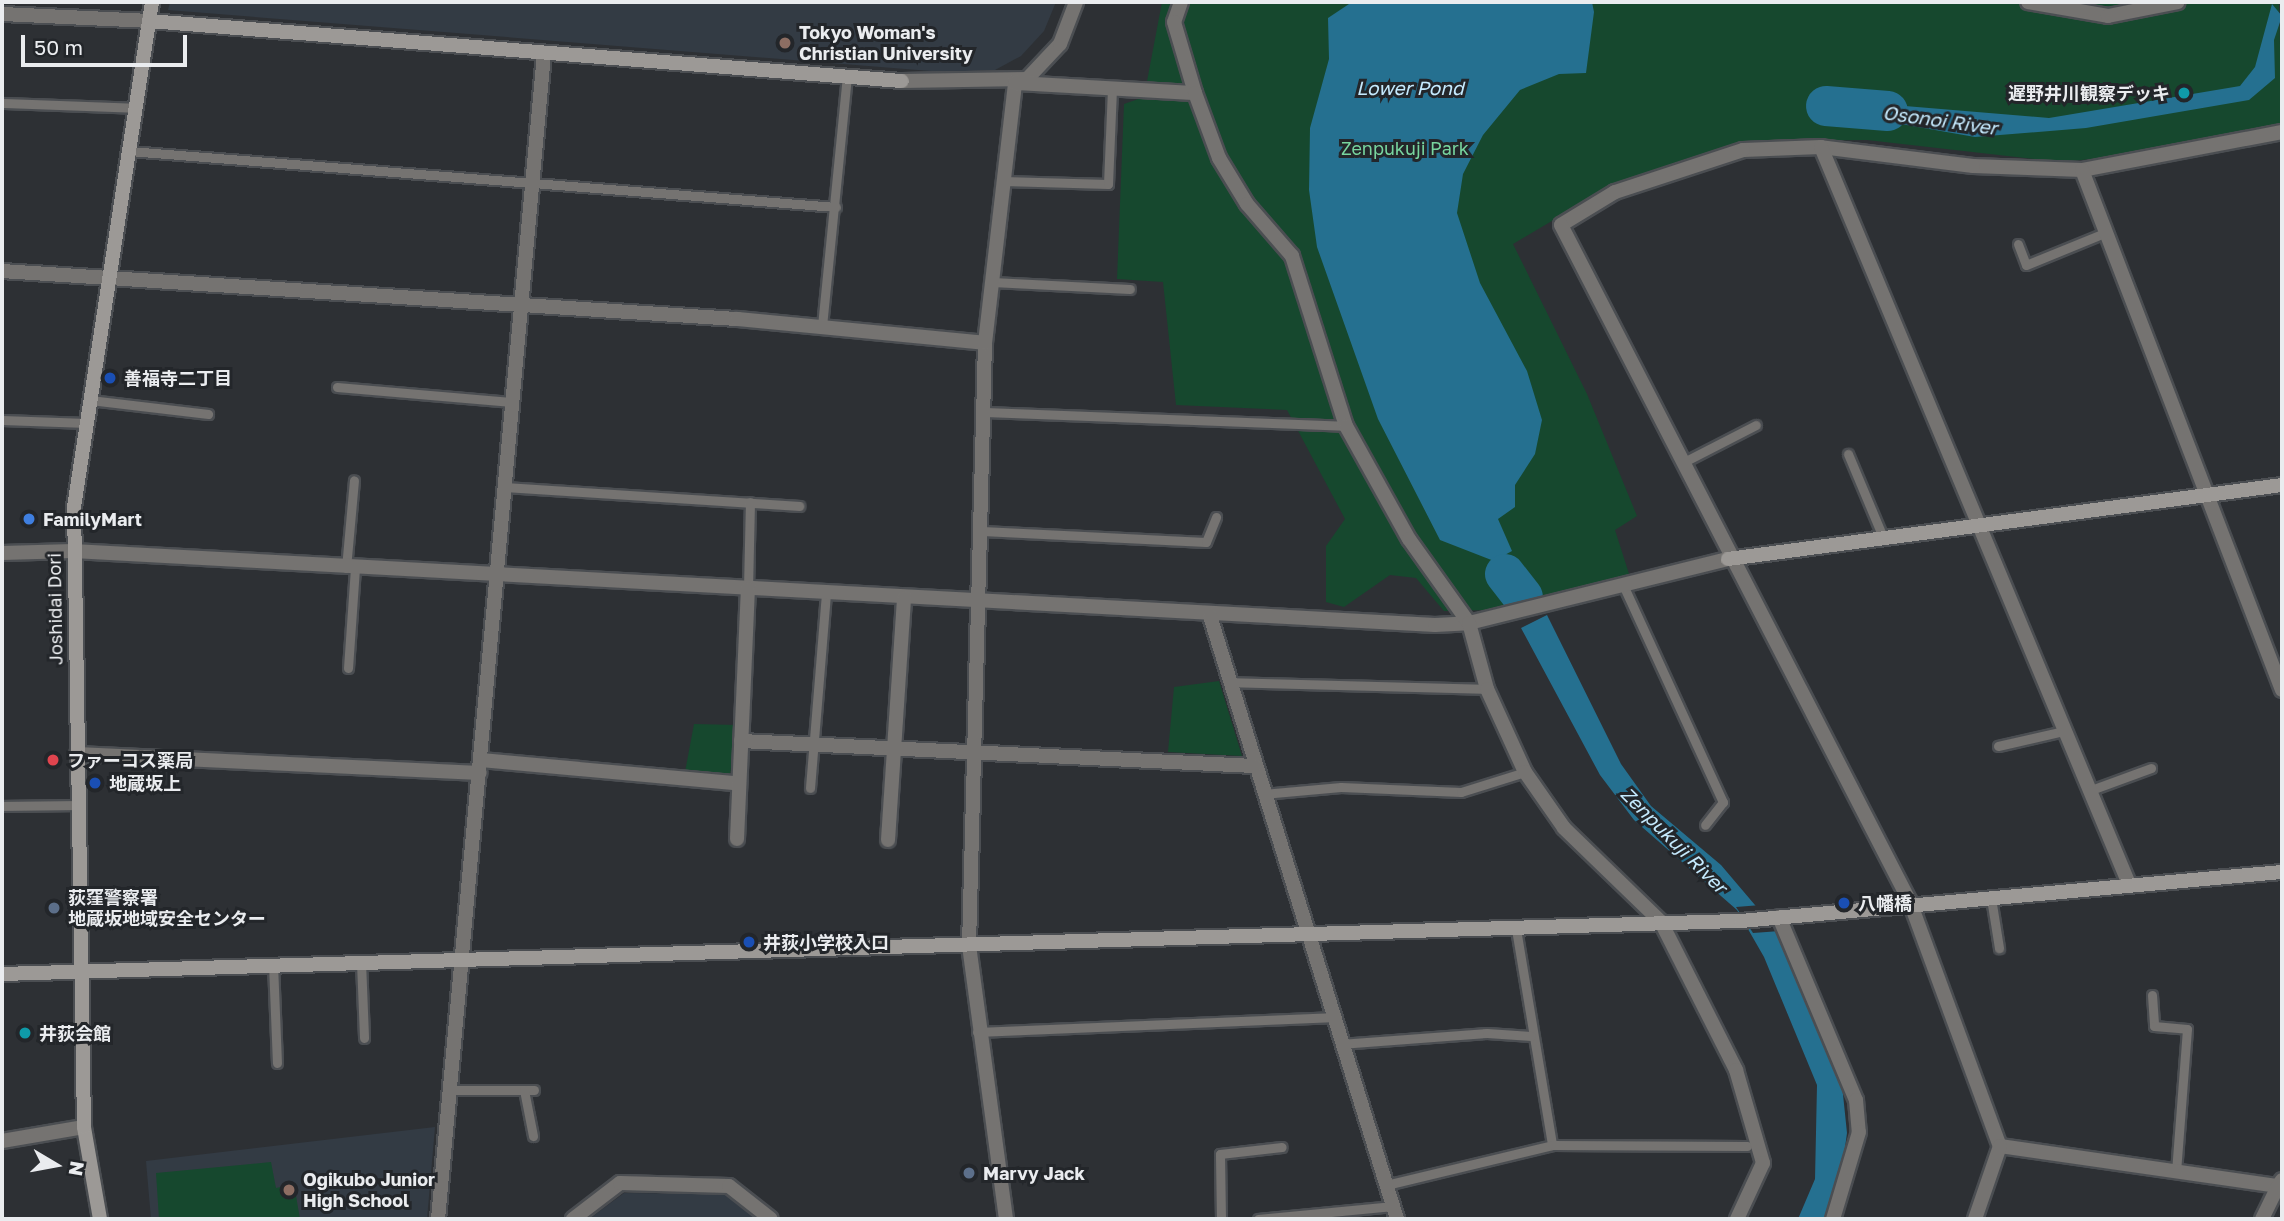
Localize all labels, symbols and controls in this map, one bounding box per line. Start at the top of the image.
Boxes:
scale bar [24,21,191,65]
place label: Tokyo Woman's Christian University [799,22,973,64]
text: 50 m [34,34,83,60]
marker: Tokyo Woman's Christian University [777,35,793,51]
water label: Lower Pond [1356,77,1464,99]
place label: 遅野井川観察デッキ [2008,82,2170,104]
marker: 遅野井川観察デッキ [2176,85,2192,101]
water label: Osonoi River [1881,101,1999,139]
park label: Zenpukuji Park [1341,137,1469,159]
place label: 善福寺二丁目 [124,367,232,389]
marker: 善福寺二丁目 [102,370,118,386]
place label: FamilyMart [43,508,142,530]
marker: FamilyMart [21,511,37,527]
street label: Joshidai Dori [43,553,67,665]
place label: ファーコス薬局 [67,749,193,771]
marker: ファーコス薬局 [45,752,61,768]
place label: 地蔵坂上 [109,772,181,794]
marker: 地蔵坂上 [87,775,103,791]
water label: Zenpukuji River [1616,782,1732,898]
place label: 荻窪警察署 地蔵坂地域安全センター [68,887,266,930]
place label: 八幡橋 [1858,892,1912,914]
marker: 八幡橋 [1836,895,1852,911]
marker: 荻窪警察署 地蔵坂地域安全センター [46,900,62,916]
place label: 井荻小学校入口 [763,931,889,953]
marker: 井荻小学校入口 [741,934,757,950]
place label: 井荻会館 [39,1022,111,1044]
marker: 井荻会館 [17,1025,33,1041]
north arrow [21,1130,91,1200]
text: N [65,1160,90,1178]
place label: Marvy Jack [983,1162,1085,1184]
marker: Marvy Jack [961,1165,977,1181]
place label: Ogikubo Junior High School [303,1169,435,1212]
marker: Ogikubo Junior High School [281,1182,297,1198]

